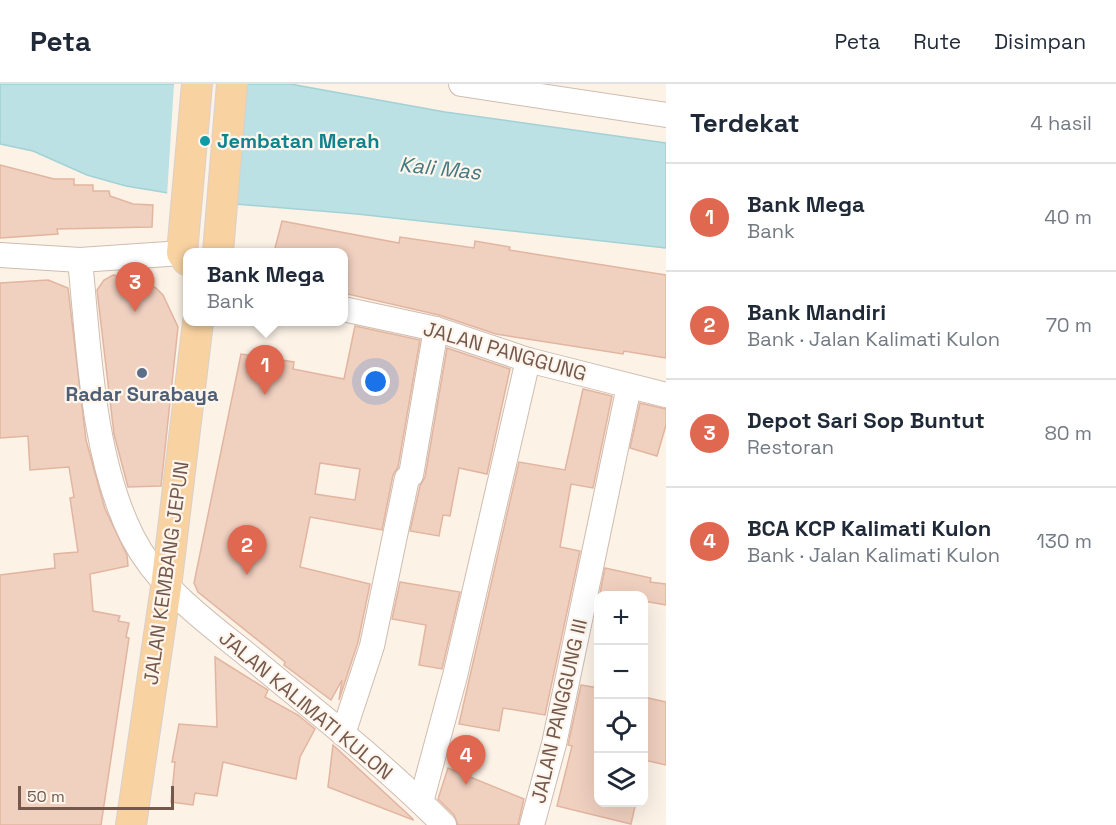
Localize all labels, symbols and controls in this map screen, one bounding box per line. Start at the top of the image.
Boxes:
text: Peta [30,23,91,59]
text: Peta [834,28,880,55]
text: Rute [913,28,961,55]
text: Disimpan [994,28,1086,55]
text: Terdekat [690,106,800,140]
text: 4 hasil [1030,110,1092,136]
place label: Jembatan Merah [217,128,379,154]
marker: Jembatan Merah [198,134,212,148]
water label: Kali Mas [398,150,483,186]
text: Bank Mega [747,190,865,218]
text: 1 [705,204,714,230]
text: 40 m [1044,204,1092,230]
text: Bank [747,218,795,244]
popup [183,248,348,326]
text: Bank Mega [207,260,324,288]
pin: 3 [116,262,154,312]
text: Bank [207,288,254,314]
text: Bank Mandiri [747,298,886,326]
text: 2 [704,312,715,338]
text: 70 m [1046,312,1092,338]
street label: JALAN PANGGUNG [420,315,590,387]
text: Bank · Jalan Kalimati Kulon [747,326,1000,352]
pin: 1 [246,346,284,395]
marker: Radar Surabaya [135,366,149,380]
your location [361,367,390,396]
place label: Radar Surabaya [66,381,219,407]
text: Depot Sari Sop Buntut [747,406,985,434]
text: 3 [703,420,716,446]
text: 80 m [1044,420,1092,446]
text: Restoran [747,434,834,460]
street label: JALAN KEMBANG JEPUN [137,459,195,687]
text: BCA KCP Kalimati Kulon [747,514,991,542]
pin: 2 [228,526,266,575]
text: 4 [703,528,716,554]
text: 130 m [1036,528,1092,554]
text: Bank · Jalan Kalimati Kulon [747,542,1000,568]
map controls [594,591,648,807]
button: + [594,591,648,645]
street label: JALAN PANGGUNG III [525,616,593,806]
street label: JALAN KALIMATI KULON [214,625,398,785]
button: − [594,645,648,699]
button: locate [594,699,648,753]
pin: 4 [446,736,486,785]
button: layers [594,753,648,807]
scale bar [18,783,174,810]
text: 50 m [27,786,65,807]

